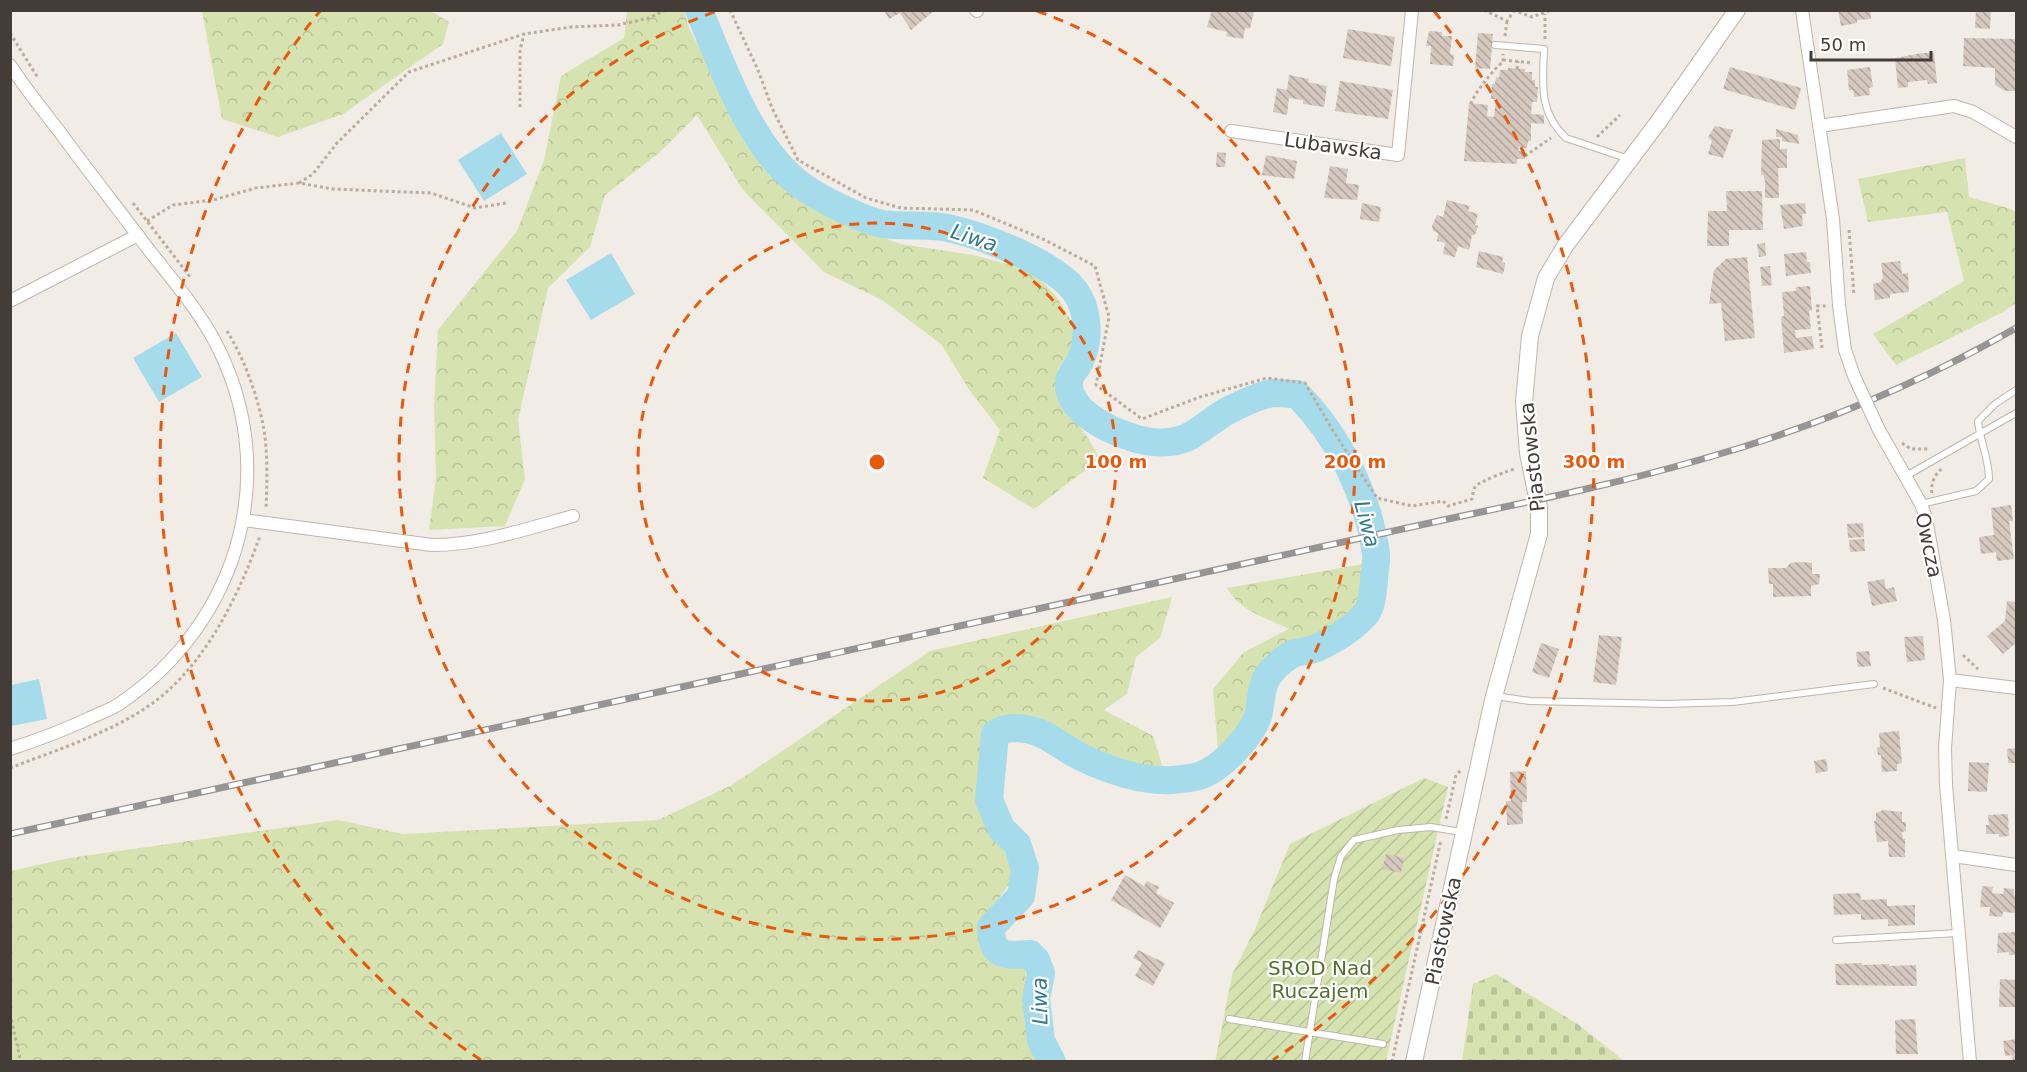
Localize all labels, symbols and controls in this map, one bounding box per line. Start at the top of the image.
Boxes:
scale bar [1811,24,1931,62]
text: 50 m [1820,34,1866,55]
street label: Lubawska [1282,127,1384,165]
water label: Liwa [948,219,1000,257]
street label: Piastowska [1514,401,1550,513]
text: 100 m [1085,451,1147,472]
text: 200 m [1324,451,1386,472]
text: 300 m [1563,451,1625,472]
centre of rings [867,452,887,472]
water label: Liwa [1349,498,1385,550]
street label: Owcza [1910,510,1948,580]
street label: Piastowska [1420,875,1466,987]
park label: SROD Nad Ruczajem [1268,956,1372,1003]
water label: Liwa [1028,977,1052,1025]

